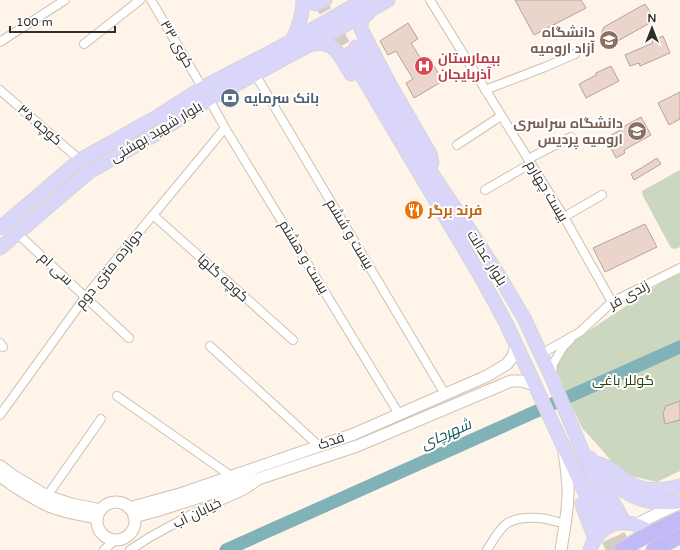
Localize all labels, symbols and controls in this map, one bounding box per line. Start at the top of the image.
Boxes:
scale bar [10,8,115,34]
north arrow [632,8,672,48]
text: N [648,12,656,25]
text: 100 m [16,15,53,29]
street label: کوی ۳۳ [157,17,197,71]
place label: دانشگاه آزاد ارومیه [530,24,596,57]
school or university icon: دانشگاه آزاد ارومیه [598,29,620,51]
place label: بیمارستان آذربایجان [438,50,500,83]
hospital icon: بیمارستان آذربایجان [413,55,435,77]
bank icon: بانک سرمایه [219,87,241,109]
place label: بانک سرمایه [244,90,319,107]
street label: بلوار شهید بهشتی [107,98,205,166]
street label: کوچه ۳۵ [14,101,66,150]
place label: دانشگاه سراسری ارومیه پردیس [513,115,623,150]
school or university icon: دانشگاه سراسری ارومیه پردیس [626,120,648,142]
street label: بیست چهارم [521,157,572,225]
street label: بیست و ششم [321,196,378,273]
restaurant icon: فرند برگر [403,199,425,221]
place label: فرند برگر [427,202,482,219]
street label: بیست و هشتم [275,217,333,297]
street label: دوازده متری دوم [72,226,147,313]
street label: بلوار عدالت [463,227,511,289]
street label: سی ام [35,249,76,290]
street label: کوچه گلها [193,250,252,306]
street label: زندی فر [605,277,652,314]
park label: گوللر باغی [592,372,654,389]
water label: شهرچای [418,415,475,454]
street label: فدک [315,429,347,453]
street label: خیابان آب [170,494,224,532]

